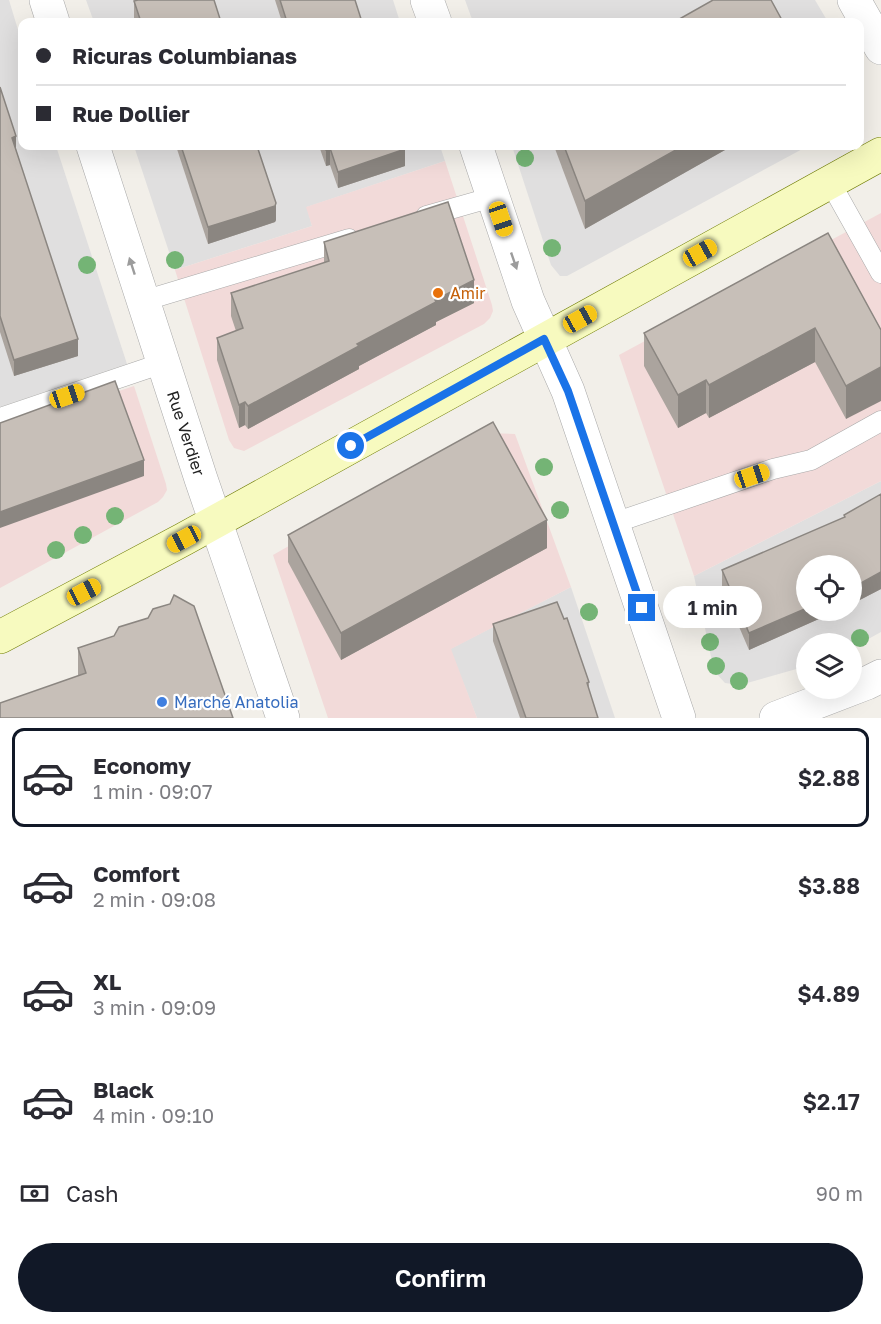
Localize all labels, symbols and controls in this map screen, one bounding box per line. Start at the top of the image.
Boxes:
text: Ricuras Columbianas [72,42,297,69]
text: Rue Dollier [72,100,190,127]
car [487,199,515,239]
car [680,236,720,270]
one-way arrow [510,252,520,270]
one-way arrow [127,257,136,275]
place label: Amir [450,283,485,303]
marker: Amir [431,286,445,300]
car [560,302,600,336]
car [47,382,87,410]
street label: Rue Verdier [163,388,209,478]
route start [337,432,364,459]
car [732,462,772,490]
car [164,523,204,555]
map controls [796,555,862,699]
button: locate [796,555,862,621]
car [64,576,104,608]
callout: 1 min [663,587,762,629]
route end [628,594,655,621]
text: 1 min [687,595,738,619]
button: layers [796,633,862,699]
place label: Marché Anatolia [174,692,299,712]
marker: Marché Anatolia [155,695,169,709]
icon: car [21,751,75,805]
text: Economy [93,752,191,779]
text: $2.88 [798,764,860,791]
text: 1 min · 09:07 [93,779,213,803]
icon: car [21,859,75,913]
text: Comfort [93,860,180,887]
text: $3.88 [798,872,860,899]
text: 2 min · 09:08 [93,887,216,911]
icon: car [21,967,75,1021]
text: XL [93,968,121,995]
text: $4.89 [797,980,860,1007]
text: 3 min · 09:09 [93,995,216,1019]
icon: car [21,1075,75,1129]
text: Black [93,1076,154,1103]
text: $2.17 [803,1088,860,1115]
text: 4 min · 09:10 [93,1103,214,1127]
icon: cash [18,1177,51,1210]
text: Cash [66,1180,119,1207]
text: 90 m [816,1181,863,1205]
button: Confirm [18,1243,863,1312]

